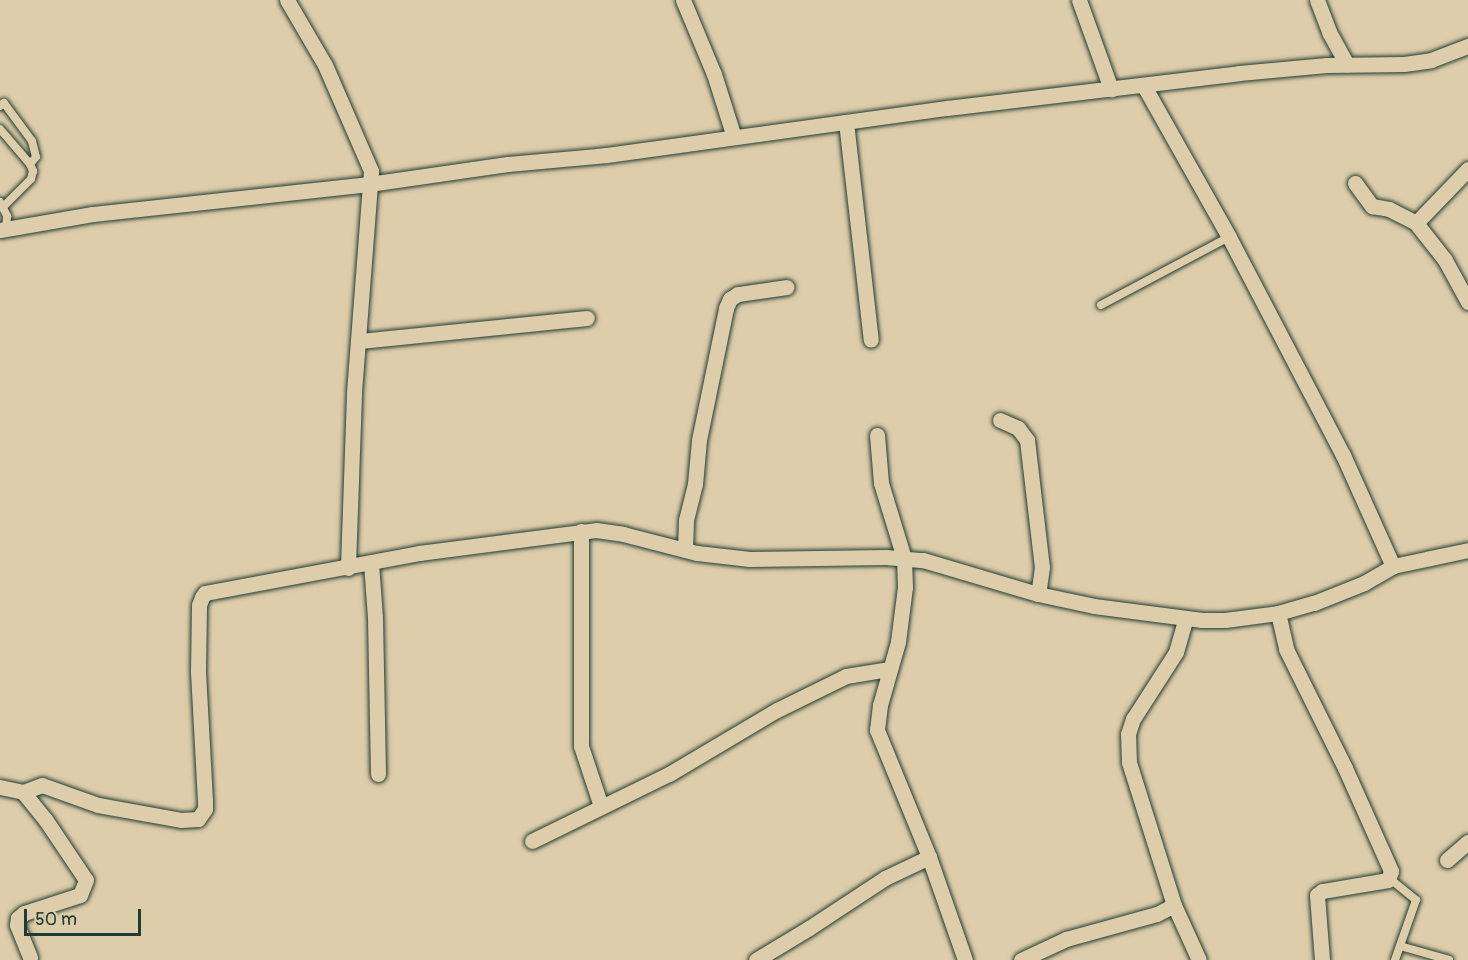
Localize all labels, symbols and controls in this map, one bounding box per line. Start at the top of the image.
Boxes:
scale bar [27,897,144,935]
text: 50 m [35,908,77,931]

